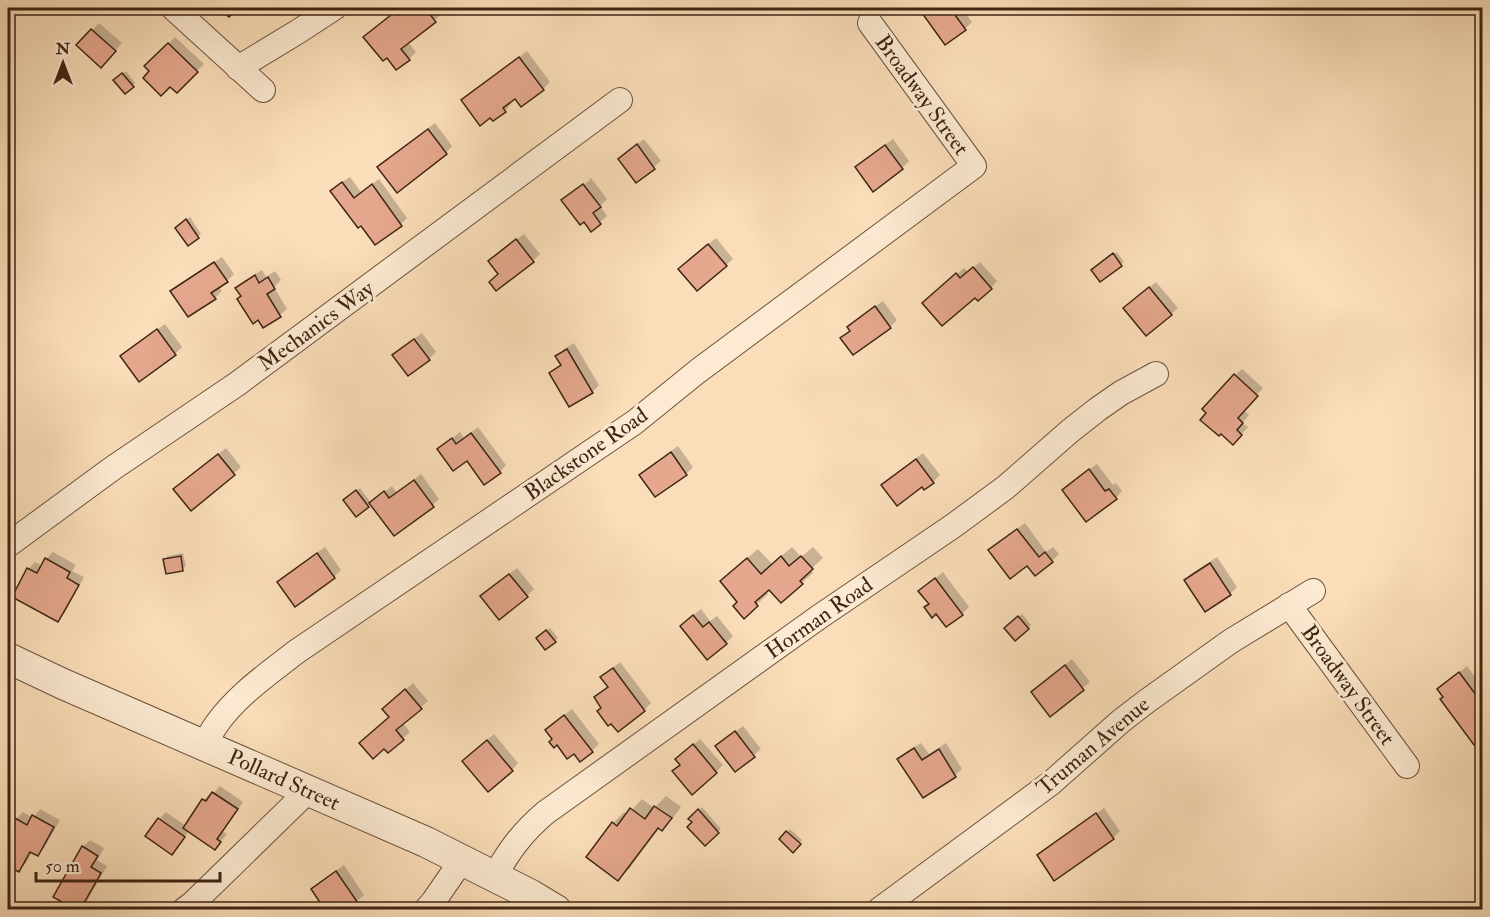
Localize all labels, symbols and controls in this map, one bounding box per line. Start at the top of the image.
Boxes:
street label: Broadway Street [869,29,975,161]
north arrow [33,33,93,93]
text: N [55,39,71,59]
street label: Mechanics Way [252,274,380,377]
street label: Blackstone Road [519,401,653,507]
street label: Horman Road [760,571,878,665]
street label: Broadway Street [1295,619,1401,751]
street label: Truman Avenue [1031,690,1155,802]
street label: Pollard Street [224,743,344,817]
scale bar [36,845,220,883]
text: 50 m [45,855,80,878]

